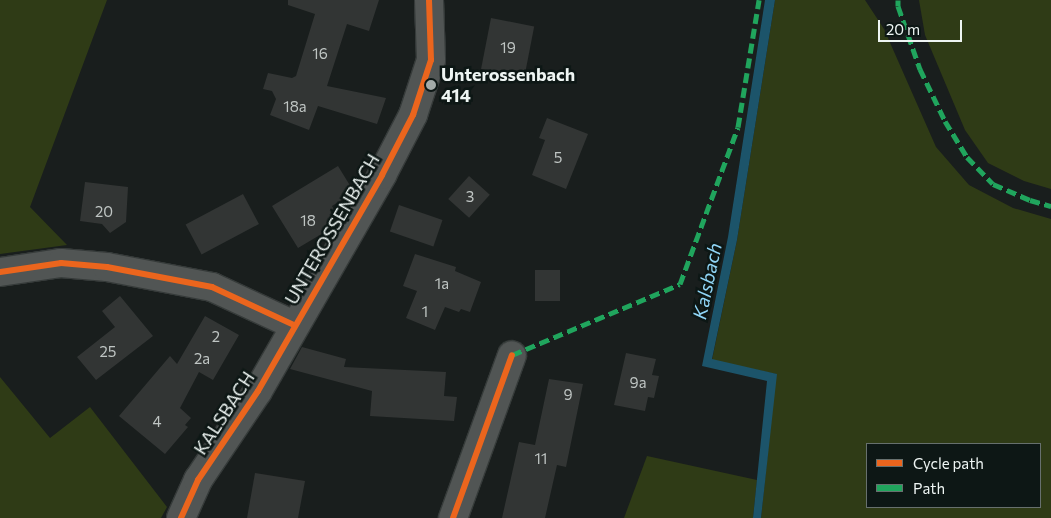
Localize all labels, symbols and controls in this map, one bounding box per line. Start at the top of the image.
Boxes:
scale bar [881,10,965,42]
text: 20 m [886,20,920,38]
house number: 19 [500,39,516,57]
house number: 16 [312,45,328,63]
place label: Unterossenbach 414 [441,64,575,106]
marker: Unterossenbach 414 [425,79,437,91]
house number: 18a [283,98,307,116]
house number: 5 [554,149,562,167]
street label: UNTEROSSENBACH [280,150,384,308]
house number: 3 [466,188,474,206]
house number: 20 [95,203,113,221]
house number: 18 [300,212,316,230]
water label: Kalsbach [688,241,726,321]
house number: 1a [435,275,449,293]
house number: 1 [422,303,428,321]
house number: 2 [212,328,220,346]
house number: 25 [100,343,116,361]
house number: 2a [194,350,210,368]
street label: KALSBACH [189,367,259,459]
house number: 9a [630,374,646,392]
house number: 9 [563,386,573,404]
house number: 4 [153,413,161,431]
legend [866,443,1041,508]
house number: 11 [535,450,547,468]
text: Cycle path [913,454,984,472]
text: Path [913,479,945,497]

